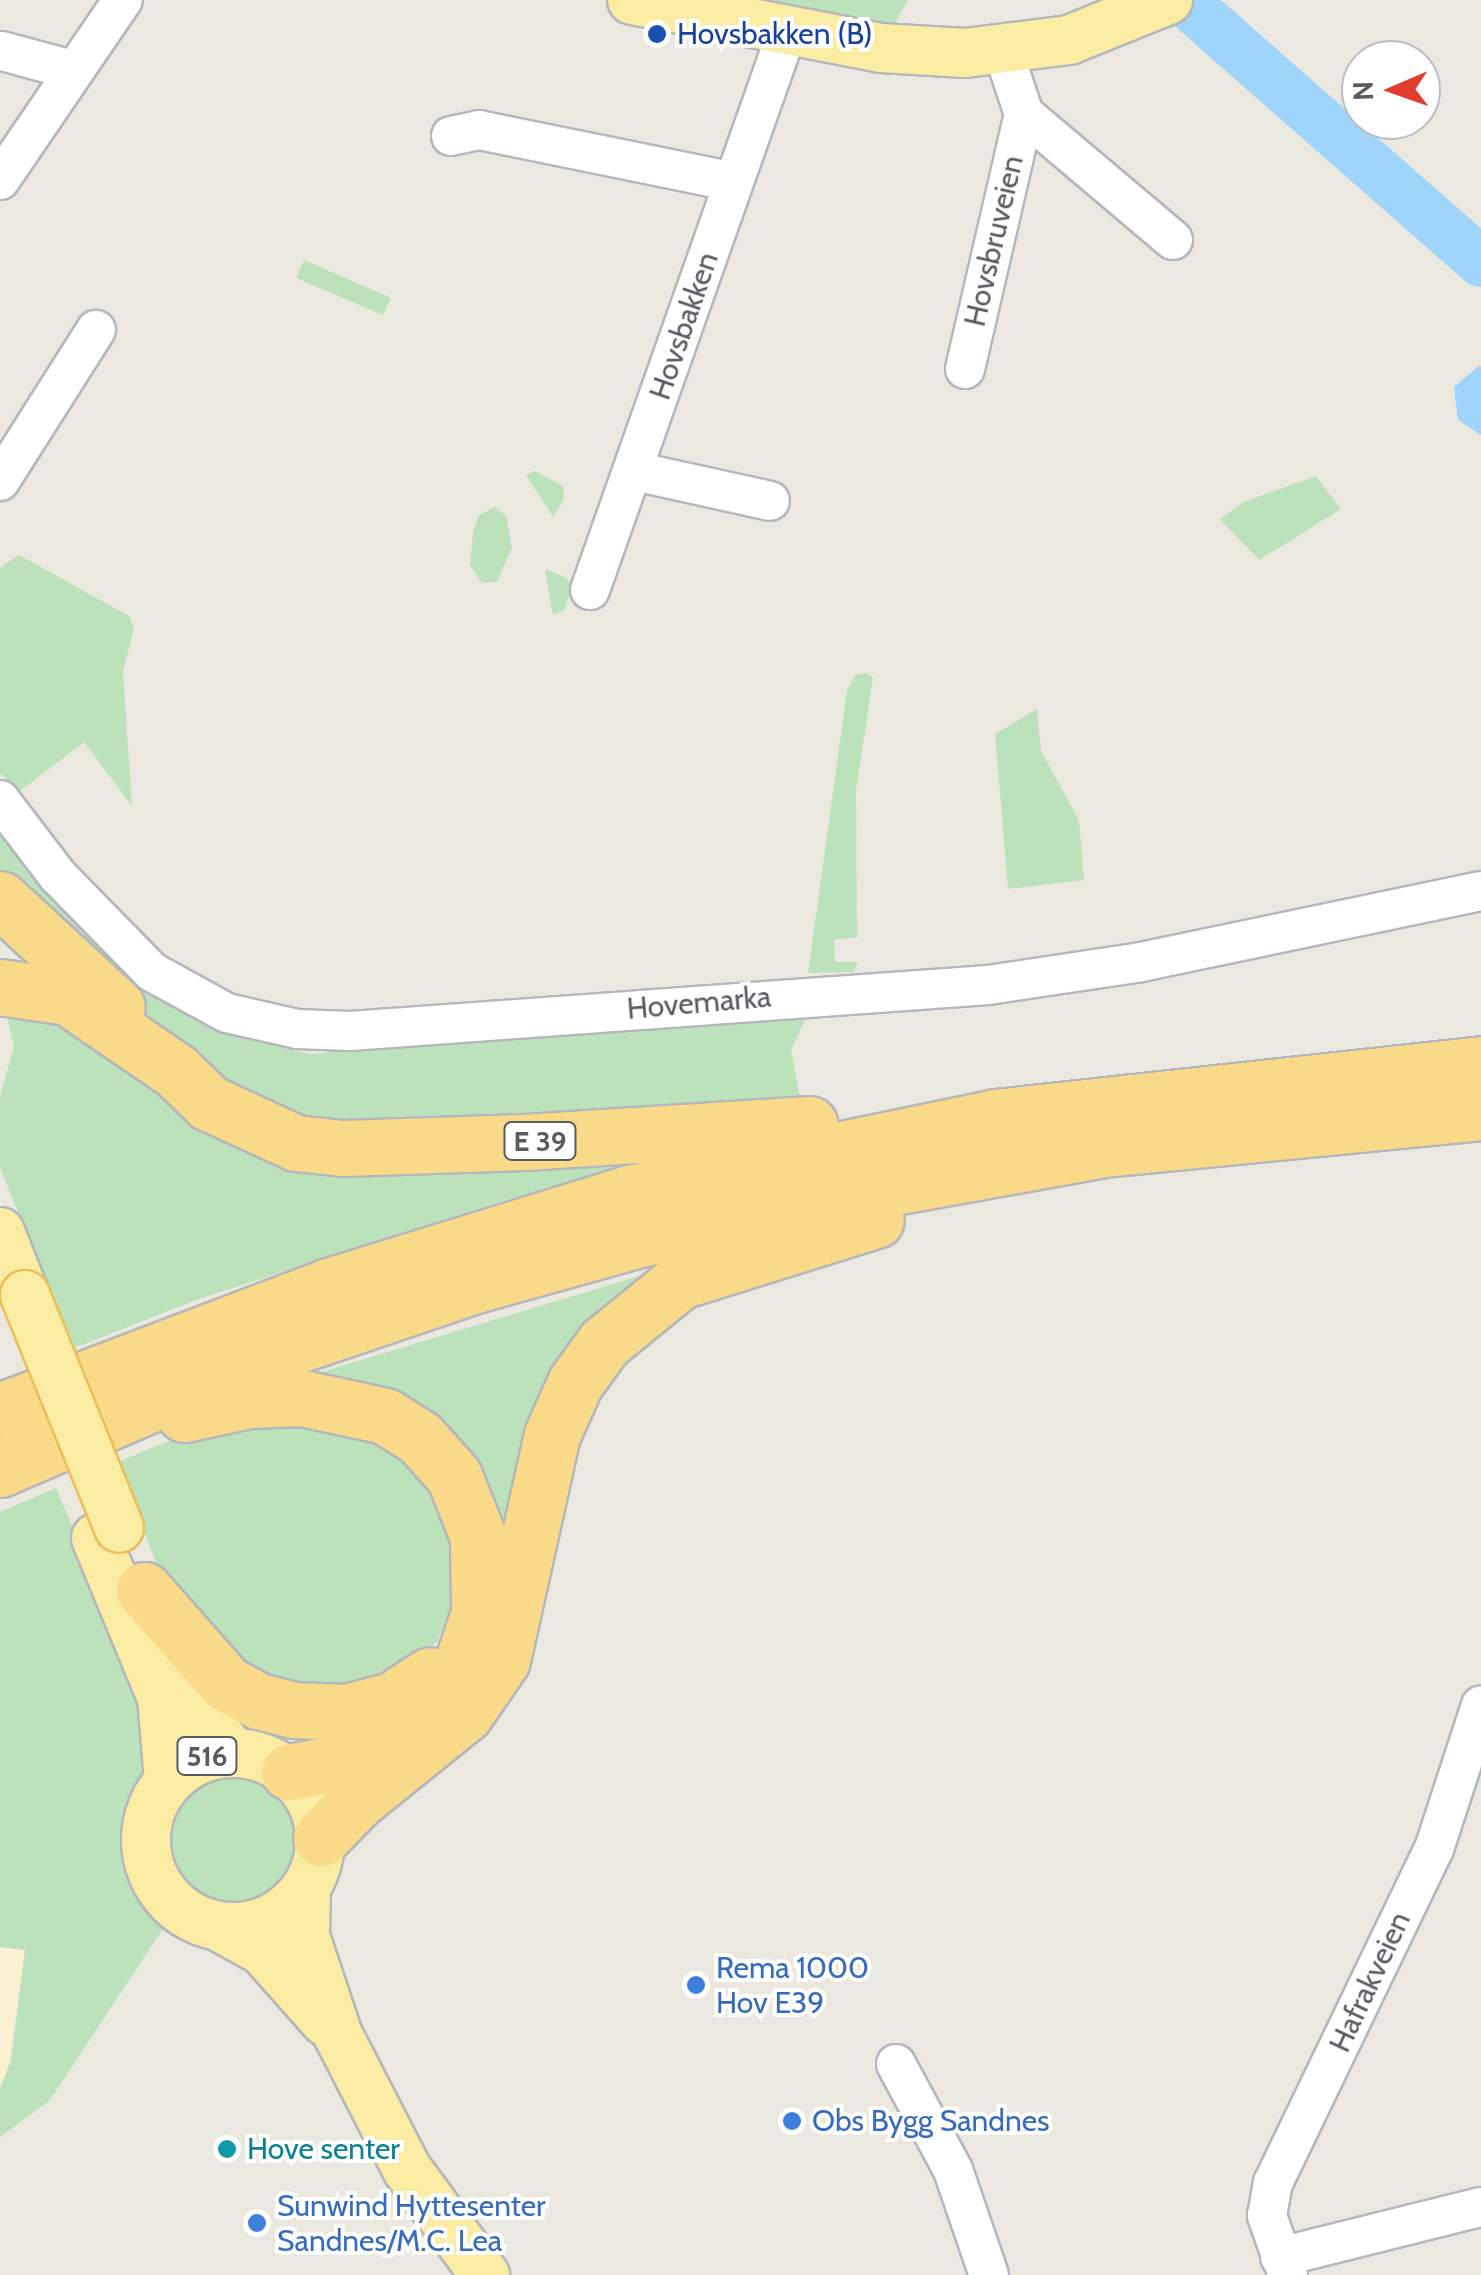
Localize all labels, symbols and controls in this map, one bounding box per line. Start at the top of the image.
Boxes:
place label: Hovsbakken (B) [677,16,873,52]
marker: Hovsbakken (B) [646,23,668,45]
north arrow [1341,40,1441,140]
text: N [1346,80,1380,101]
street label: Hovsbruveien [957,152,1031,330]
street label: Hovsbakken [642,248,726,404]
street label: Hovemarka [625,979,773,1027]
road number: E 39 [502,1118,578,1164]
road number: 516 [174,1733,240,1779]
street label: Hafrakveien [1322,1906,1418,2058]
place label: Rema 1000 Hov E39 [716,1950,869,2020]
marker: Rema 1000 Hov E39 [685,1974,707,1996]
place label: Obs Bygg Sandnes [812,2103,1050,2139]
marker: Obs Bygg Sandnes [781,2110,803,2132]
place label: Hove senter [247,2131,400,2167]
marker: Hove senter [216,2138,238,2160]
place label: Sunwind Hyttesenter Sandnes/M.C. Lea [277,2188,546,2258]
marker: Sunwind Hyttesenter Sandnes/M.C. Lea [246,2212,268,2234]

